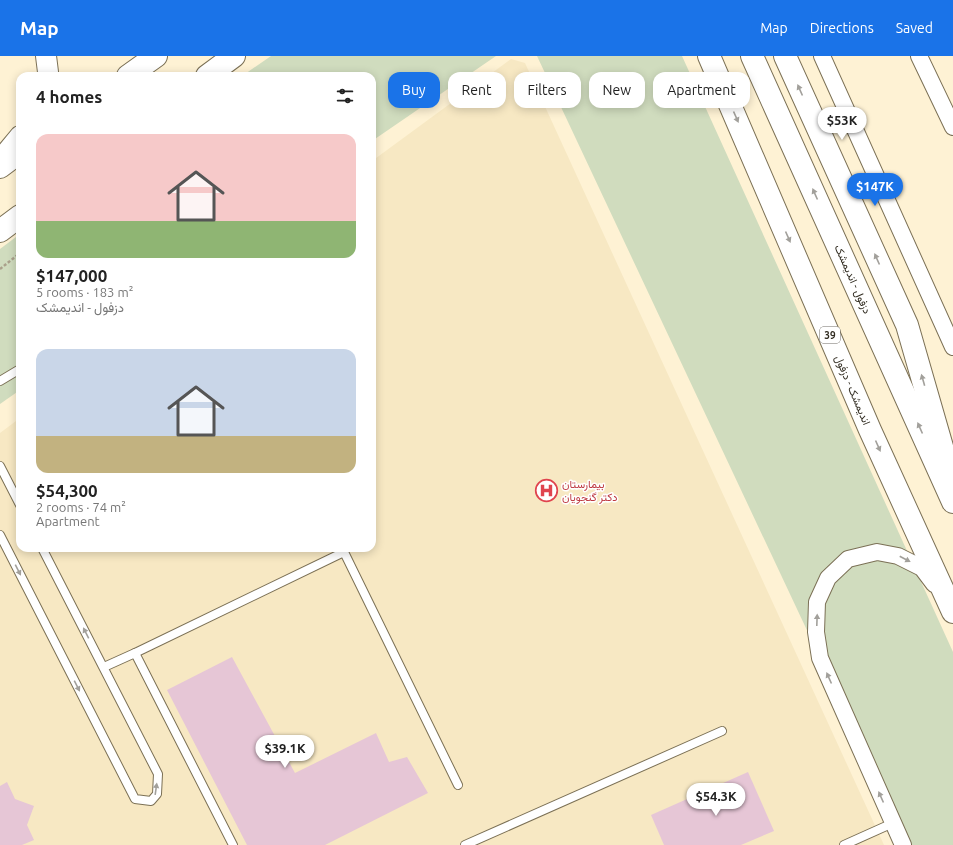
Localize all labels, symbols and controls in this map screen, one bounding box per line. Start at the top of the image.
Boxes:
text: Map [20,17,59,39]
text: Map [760,20,788,36]
text: Directions [810,20,874,36]
text: Saved [896,20,933,36]
chip: Buy [388,72,440,108]
chip: Rent [448,72,506,108]
chip: Filters [514,72,581,108]
chip: New [589,72,645,108]
chip: Apartment [653,72,750,108]
one-way arrow [797,84,803,95]
icon: filters [334,85,356,107]
text: 4 homes [36,87,102,106]
pin: $53K [818,107,866,141]
one-way arrow [733,112,739,123]
text: $53K [827,113,857,127]
icon: home [160,160,232,232]
pin: $147K [847,173,903,207]
text: $147K [856,179,894,193]
one-way arrow [811,188,817,200]
one-way arrow [785,231,791,242]
street label: دزفول - اندیمشک [831,243,874,316]
one-way arrow [874,253,880,265]
text: $147,000 [36,266,107,285]
text: 5 rooms · 183 m² [36,285,133,299]
text: دزفول - اندیمشک [36,300,124,314]
road number: 39 [820,327,840,343]
street label: اندیمشک - دزفول [832,353,873,427]
one-way arrow [920,374,926,386]
icon: home [160,375,232,447]
one-way arrow [917,422,923,433]
one-way arrow [875,441,881,453]
hospital icon: بیمارستان دکتر گنجویان [533,477,559,503]
place label: بیمارستان دکتر گنجویان [562,478,617,504]
text: $54,300 [36,481,98,500]
text: 2 rooms · 74 m² [36,500,126,514]
text: Apartment [36,514,100,528]
one-way arrow [899,556,910,562]
one-way arrow [15,564,21,576]
one-way arrow [813,614,820,626]
one-way arrow [83,627,89,638]
one-way arrow [825,671,831,683]
one-way arrow [74,680,80,691]
pin: $39.1K [252,735,318,769]
text: $39.1K [264,741,306,755]
one-way arrow [153,783,159,795]
pin: $54.3K [683,783,749,817]
text: $54.3K [695,789,737,803]
one-way arrow [878,791,884,802]

